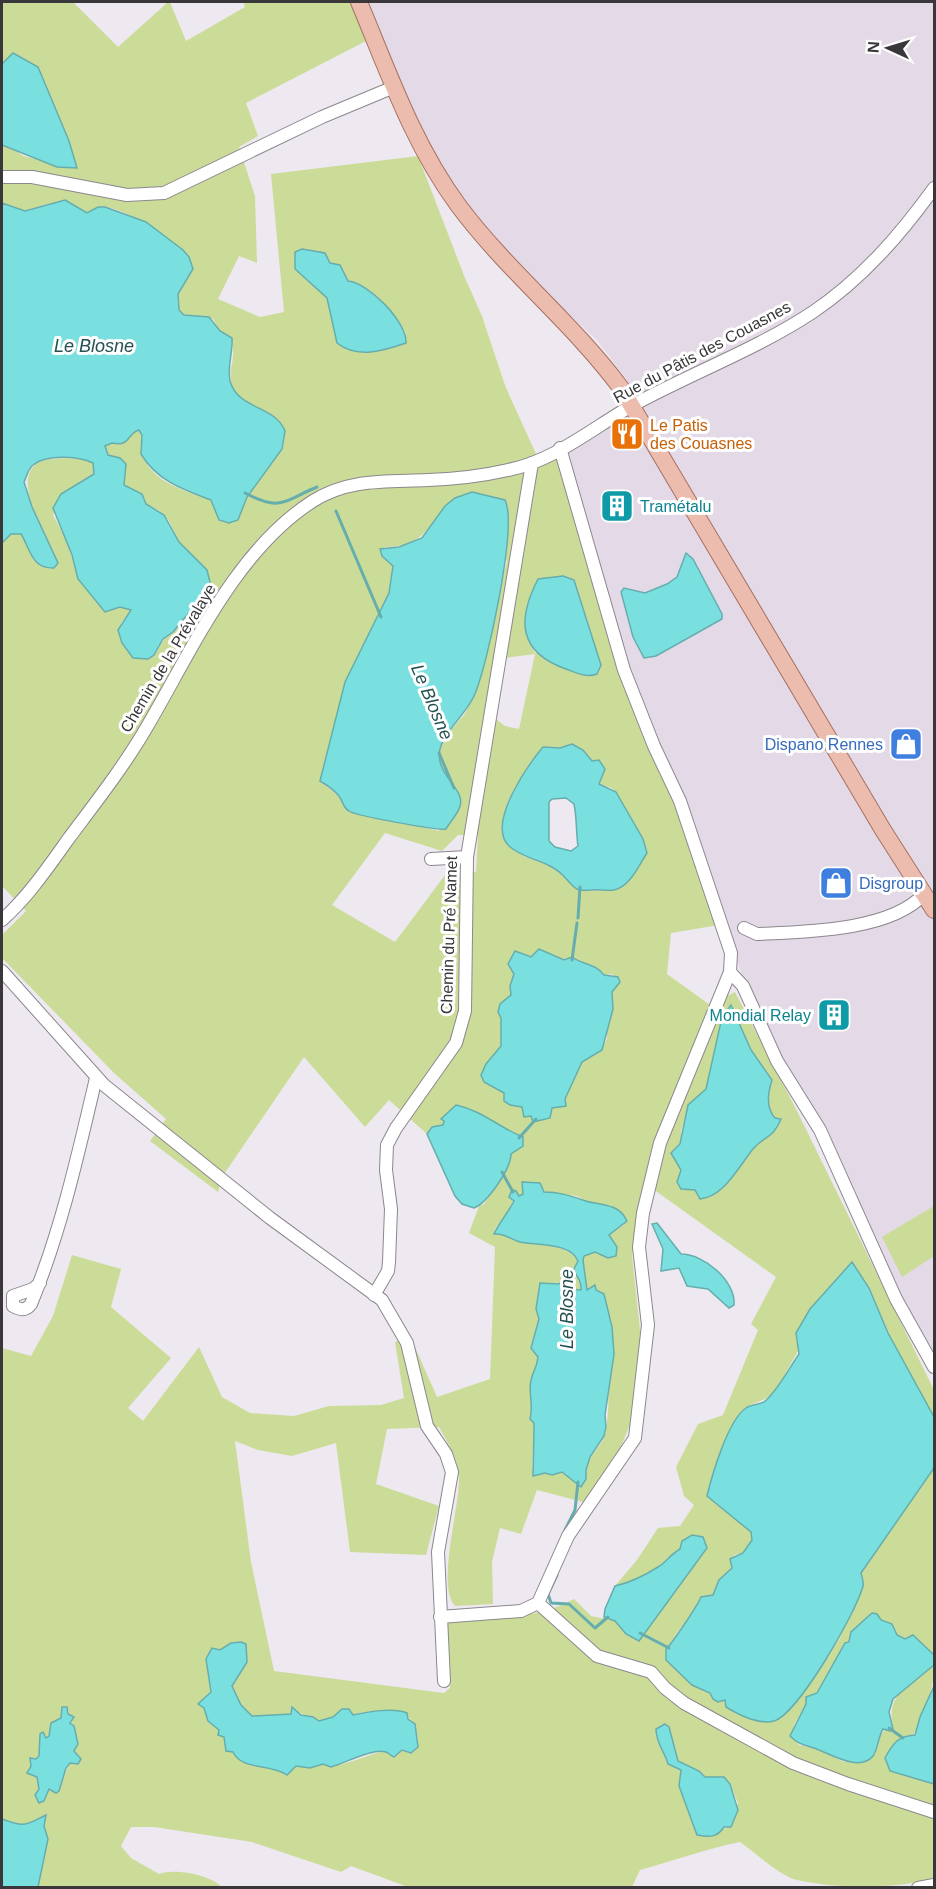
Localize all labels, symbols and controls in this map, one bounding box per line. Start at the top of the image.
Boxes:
north arrow [858,18,918,78]
text: N [865,41,882,53]
street label: Rue du Pâtis des Couasnes [610,298,794,406]
water label: Le Blosne [54,336,134,356]
restaurant icon: Le Patis des Couasnes [609,416,645,452]
place label: Le Patis des Couasnes [650,417,752,452]
building icon: Tramétalu [599,488,635,524]
place label: Tramétalu [640,498,711,515]
street label: Chemin de la Prévalaye [117,581,219,735]
water label: Le Blosne [407,661,457,743]
shop icon: Dispano Rennes [888,726,924,762]
place label: Dispano Rennes [765,736,883,753]
street label: Chemin du Pré Namet [438,855,460,1014]
shop icon: Disgroup [818,865,854,901]
place label: Disgroup [859,875,923,892]
building icon: Mondial Relay [816,997,852,1033]
place label: Mondial Relay [710,1007,811,1024]
water label: Le Blosne [557,1269,577,1349]

